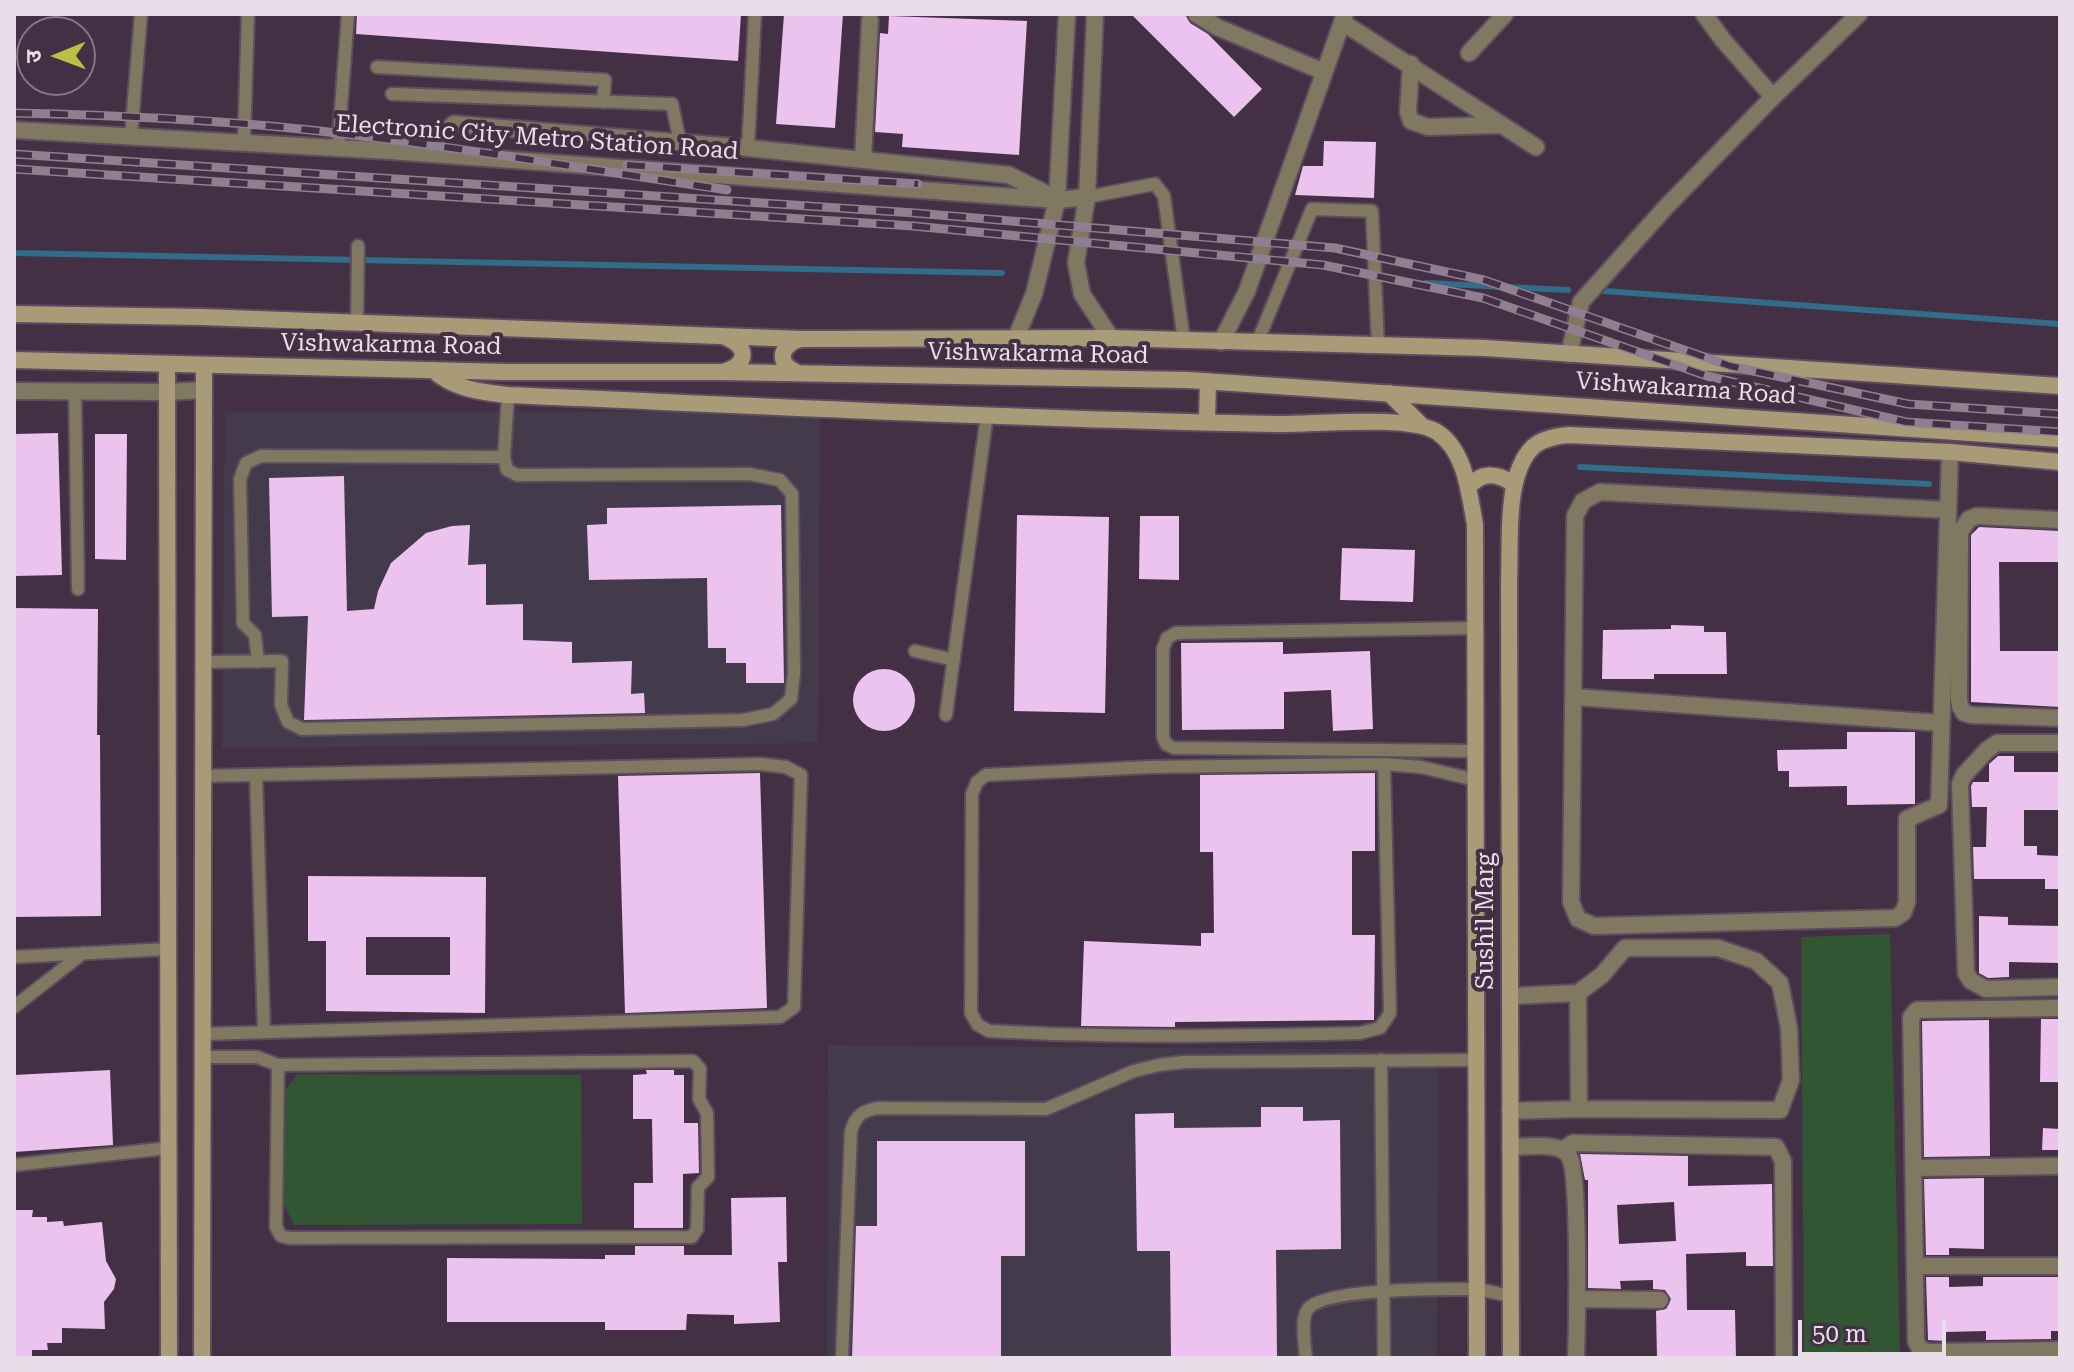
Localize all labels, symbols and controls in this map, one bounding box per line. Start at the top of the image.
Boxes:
north arrow [16,16,96,96]
text: उ [21,50,46,63]
street label: Electronic City Metro Station Road [335,110,739,166]
street label: Vishwakarma Road [280,329,502,361]
street label: Vishwakarma Road [927,338,1149,370]
street label: Vishwakarma Road [1575,367,1797,411]
street label: Sushil Marg [1472,853,1500,989]
scale bar [1802,1304,1950,1354]
text: 50 m [1812,1320,1867,1348]

